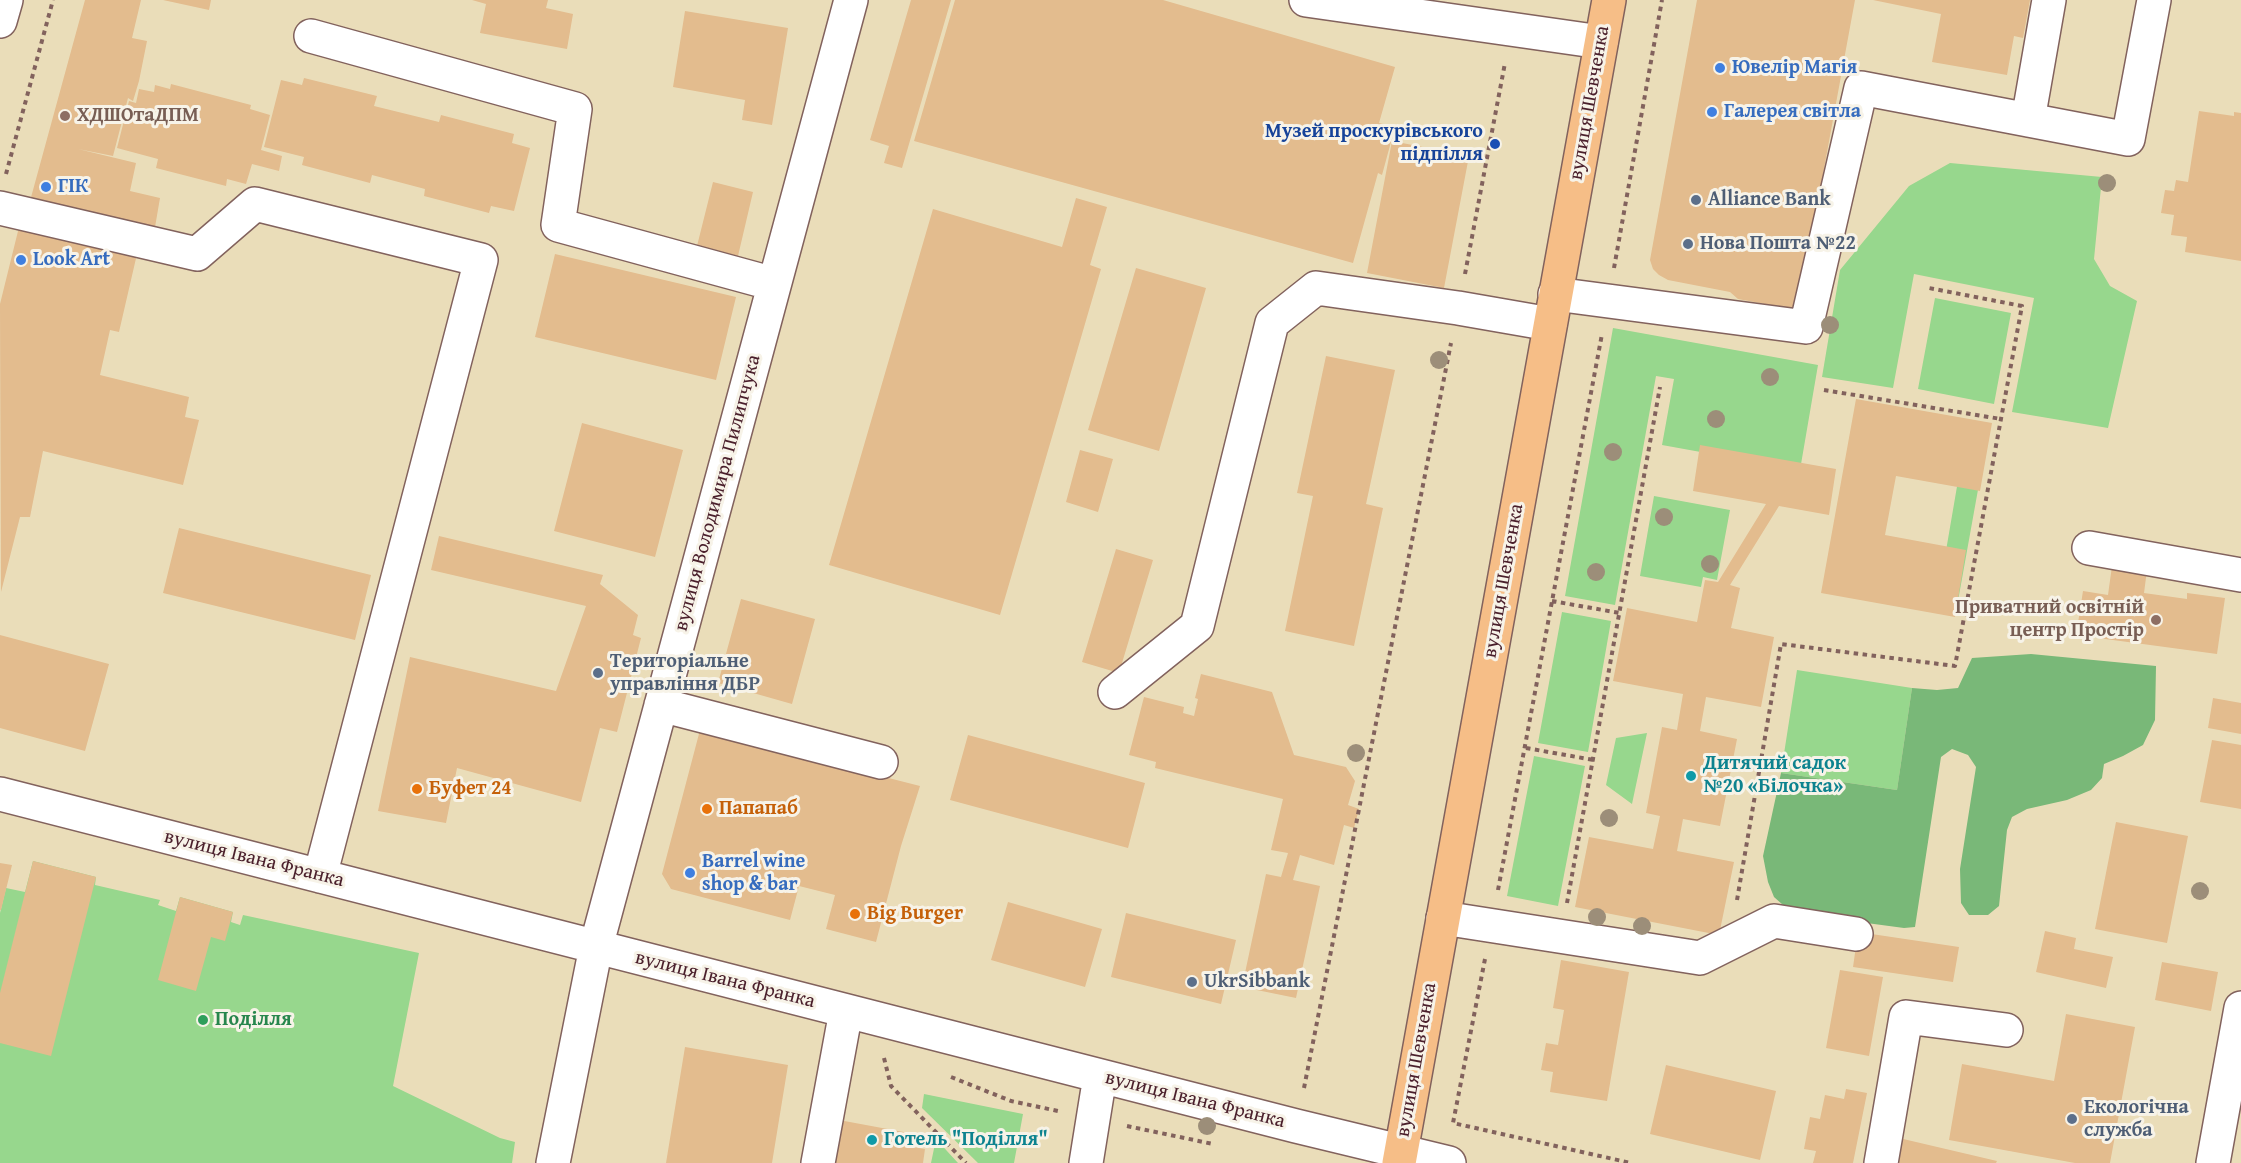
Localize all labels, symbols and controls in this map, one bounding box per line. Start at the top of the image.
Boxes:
street label: вулиця Шевченка [1565,24,1615,182]
place label: Ювелір Магія [1732,56,1857,80]
marker: Ювелір Магія [1713,61,1727,75]
place label: Галерея світла [1724,100,1861,124]
place label: ХДШОтаДПМ [77,104,199,128]
marker: Галерея світла [1705,105,1719,119]
marker: ХДШОтаДПМ [58,109,72,123]
place label: Музей проскурівського підпілля [1265,120,1483,167]
marker: Музей проскурівського підпілля [1488,137,1502,151]
place label: ГІК [58,175,88,199]
marker: ГІК [39,180,53,194]
place label: Alliance Bank [1708,188,1831,212]
marker: Alliance Bank [1689,193,1703,207]
place label: Нова Пошта №22 [1700,232,1856,256]
marker: Нова Пошта №22 [1681,237,1695,251]
place label: Look Art [33,248,110,272]
marker: Look Art [14,253,28,267]
street label: вулиця Володимира Пилипчука [670,352,766,634]
street label: вулиця Шевченка [1479,502,1529,660]
place label: Приватний освітній центр Простір [1955,596,2144,643]
marker: Приватний освітній центр Простір [2149,613,2163,627]
place label: Територіальне управління ДБР [610,650,760,697]
marker: Територіальне управління ДБР [591,666,605,680]
place label: Дитячий садок №20 «Білочка» [1703,752,1846,799]
marker: Дитячий садок №20 «Білочка» [1684,769,1698,783]
place label: Буфет 24 [429,777,512,801]
marker: Буфет 24 [410,782,424,796]
place label: Папапаб [719,797,798,821]
marker: Папапаб [700,802,714,816]
street label: вулиця Івана Франка [162,825,346,893]
place label: Barrel wine shop & bar [702,850,805,897]
marker: Barrel wine shop & bar [683,866,697,880]
place label: Big Burger [867,902,963,926]
marker: Big Burger [848,907,862,921]
street label: вулиця Івана Франка [633,946,817,1014]
place label: UkrSibbank [1204,970,1310,994]
marker: UkrSibbank [1185,975,1199,989]
street label: вулиця Шевченка [1392,981,1442,1139]
place label: Поділля [215,1008,292,1032]
marker: Поділля [196,1013,210,1027]
street label: вулиця Івана Франка [1103,1066,1287,1134]
place label: Екологічна служба [2084,1096,2189,1143]
marker: Екологічна служба [2065,1112,2079,1126]
place label: Готель "Поділля" [884,1128,1048,1152]
marker: Готель "Поділля" [865,1133,879,1147]

